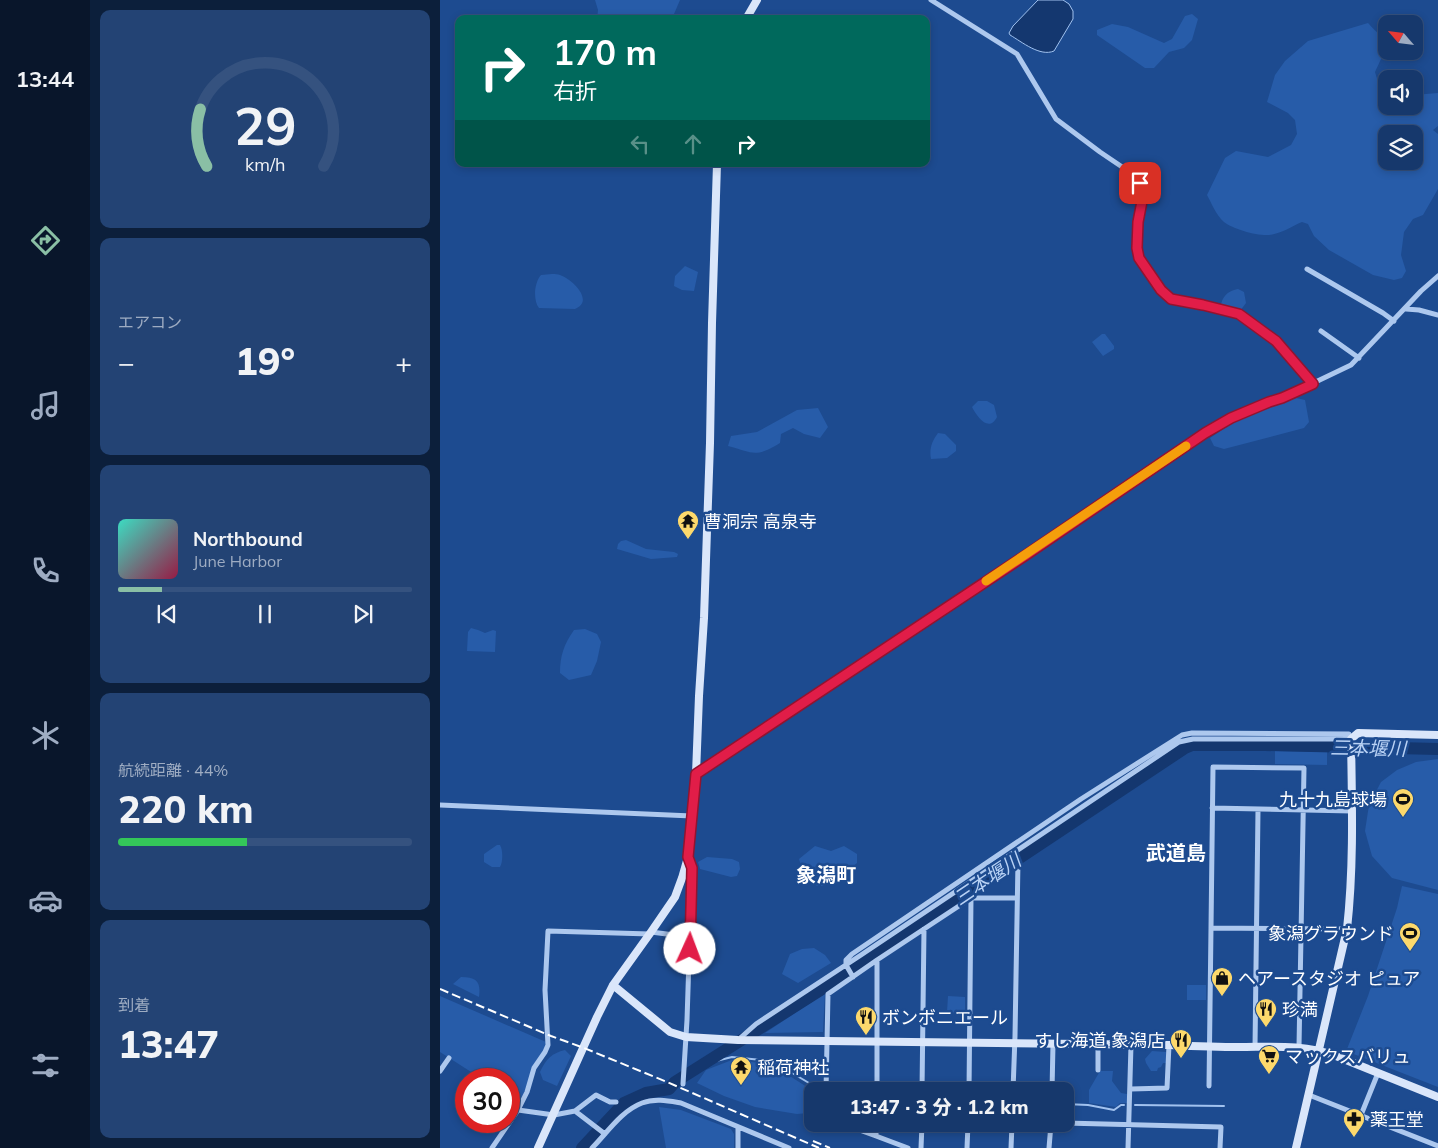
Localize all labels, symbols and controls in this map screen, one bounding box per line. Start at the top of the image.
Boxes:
north arrow [1378,15,1422,60]
map controls [1378,15,1423,170]
text: 170 m [553,30,657,74]
icon: right [470,35,535,100]
text: 13:44 [16,65,74,93]
button: sound [1378,70,1423,115]
text: 右折 [553,77,597,105]
text: 29 [234,93,296,158]
button: layers [1378,125,1423,170]
icon: left [626,130,654,158]
icon: ahead [679,130,707,158]
icon: right [732,130,760,158]
text: km/h [245,153,285,175]
pin [1119,162,1161,204]
icon: arrive [1126,169,1154,197]
icon: directions [28,223,63,258]
text: エアコン [118,312,182,332]
text: 19° [235,337,295,385]
text: − [118,345,135,380]
text: + [395,345,412,380]
icon: music [28,388,63,423]
temple icon: 曹洞宗 高泉寺 [676,509,700,540]
place label: 曹洞宗 高泉寺 [704,510,817,533]
text: Northbound [193,527,303,551]
text: June Harbor [193,551,282,571]
icon: phone [28,553,63,588]
icon: previous [153,600,181,628]
icon: pause [251,600,279,628]
icon: next [349,600,377,628]
icon: climate [28,718,63,753]
water label: 三本堰川 [1330,735,1408,761]
text: 航続距離 · 44% [118,760,228,780]
text: 220 km [118,785,254,833]
sports icon: 九十九島球場 [1391,787,1415,818]
place label: 九十九島球場 [1279,788,1387,811]
district label: 武道島 [1146,840,1206,865]
water label: 三本堰川 [949,847,1027,910]
district label: 象潟町 [796,862,856,887]
icon: car [28,883,63,918]
sports icon: 象潟グラウンド [1398,921,1422,952]
position arrow [663,922,715,974]
place label: 象潟グラウンド [1268,922,1394,945]
shop icon: ヘアースタジオ ピュア [1210,966,1234,997]
place label: ヘアースタジオ ピュア [1238,967,1420,990]
text: 到着 [118,995,150,1015]
restaurant icon: 珍満 [1254,997,1278,1028]
place label: 珍満 [1282,998,1318,1021]
restaurant icon: ボンボニエール [854,1005,878,1036]
place label: ボンボニエール [882,1006,1008,1029]
text: 13:47 [118,1020,219,1068]
restaurant icon: すし海道 象潟店 [1169,1028,1193,1059]
place label: すし海道 象潟店 [1034,1029,1165,1052]
supermarket icon: マックスバリュ [1257,1044,1281,1075]
place label: マックスバリュ [1285,1045,1410,1068]
icon: filters [28,1048,63,1083]
temple icon: 稲荷神社 [729,1055,753,1086]
place label: 稲荷神社 [757,1056,829,1079]
speed limit sign: 30 [455,1068,520,1133]
text: 13:47 · 3 分 · 1.2 km [849,1095,1029,1119]
pharmacy icon: 薬王堂 [1342,1107,1366,1138]
place label: 薬王堂 [1370,1108,1424,1131]

